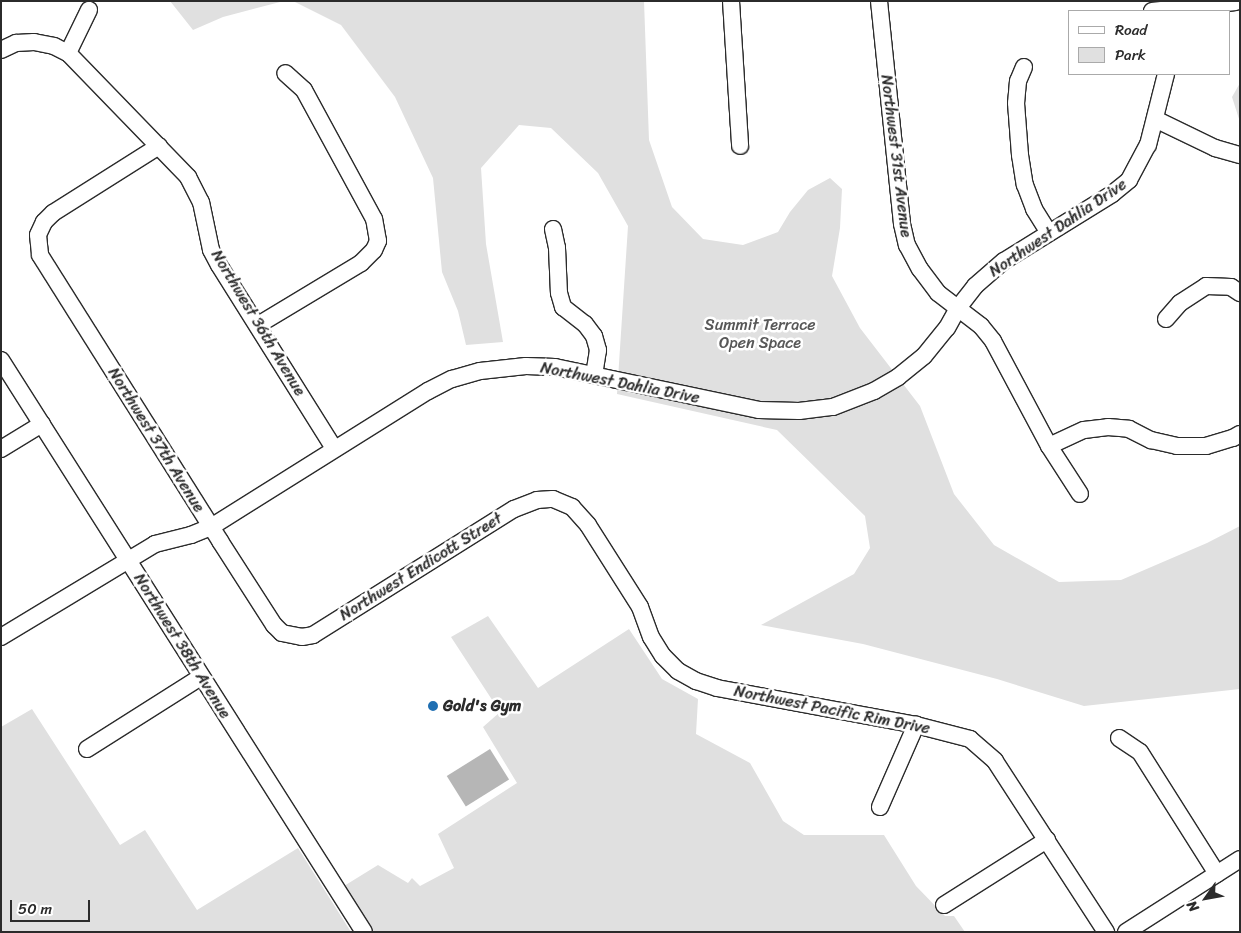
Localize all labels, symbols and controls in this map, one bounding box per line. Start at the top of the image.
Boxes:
legend [1068,10,1231,75]
text: Road [1115,17,1147,43]
text: Park [1115,42,1146,68]
street label: Northwest 31st Avenue [877,74,915,238]
street label: Northwest Dahlia Drive [986,175,1130,281]
street label: Northwest 36th Avenue [207,247,309,399]
park label: Summit Terrace Open Space [705,315,815,353]
street label: Northwest Dahlia Drive [539,358,701,408]
street label: Northwest 37th Avenue [104,364,208,516]
street label: Northwest Endicott Street [336,509,506,625]
street label: Northwest 38th Avenue [129,570,235,722]
street label: Northwest Pacific Rim Drive [732,682,932,738]
place label: Gold's Gym [443,696,521,716]
marker: Gold's Gym [427,700,439,712]
north arrow [1181,873,1231,923]
scale bar [12,890,92,922]
text: N [1180,895,1206,917]
text: 50 m [18,896,52,922]

